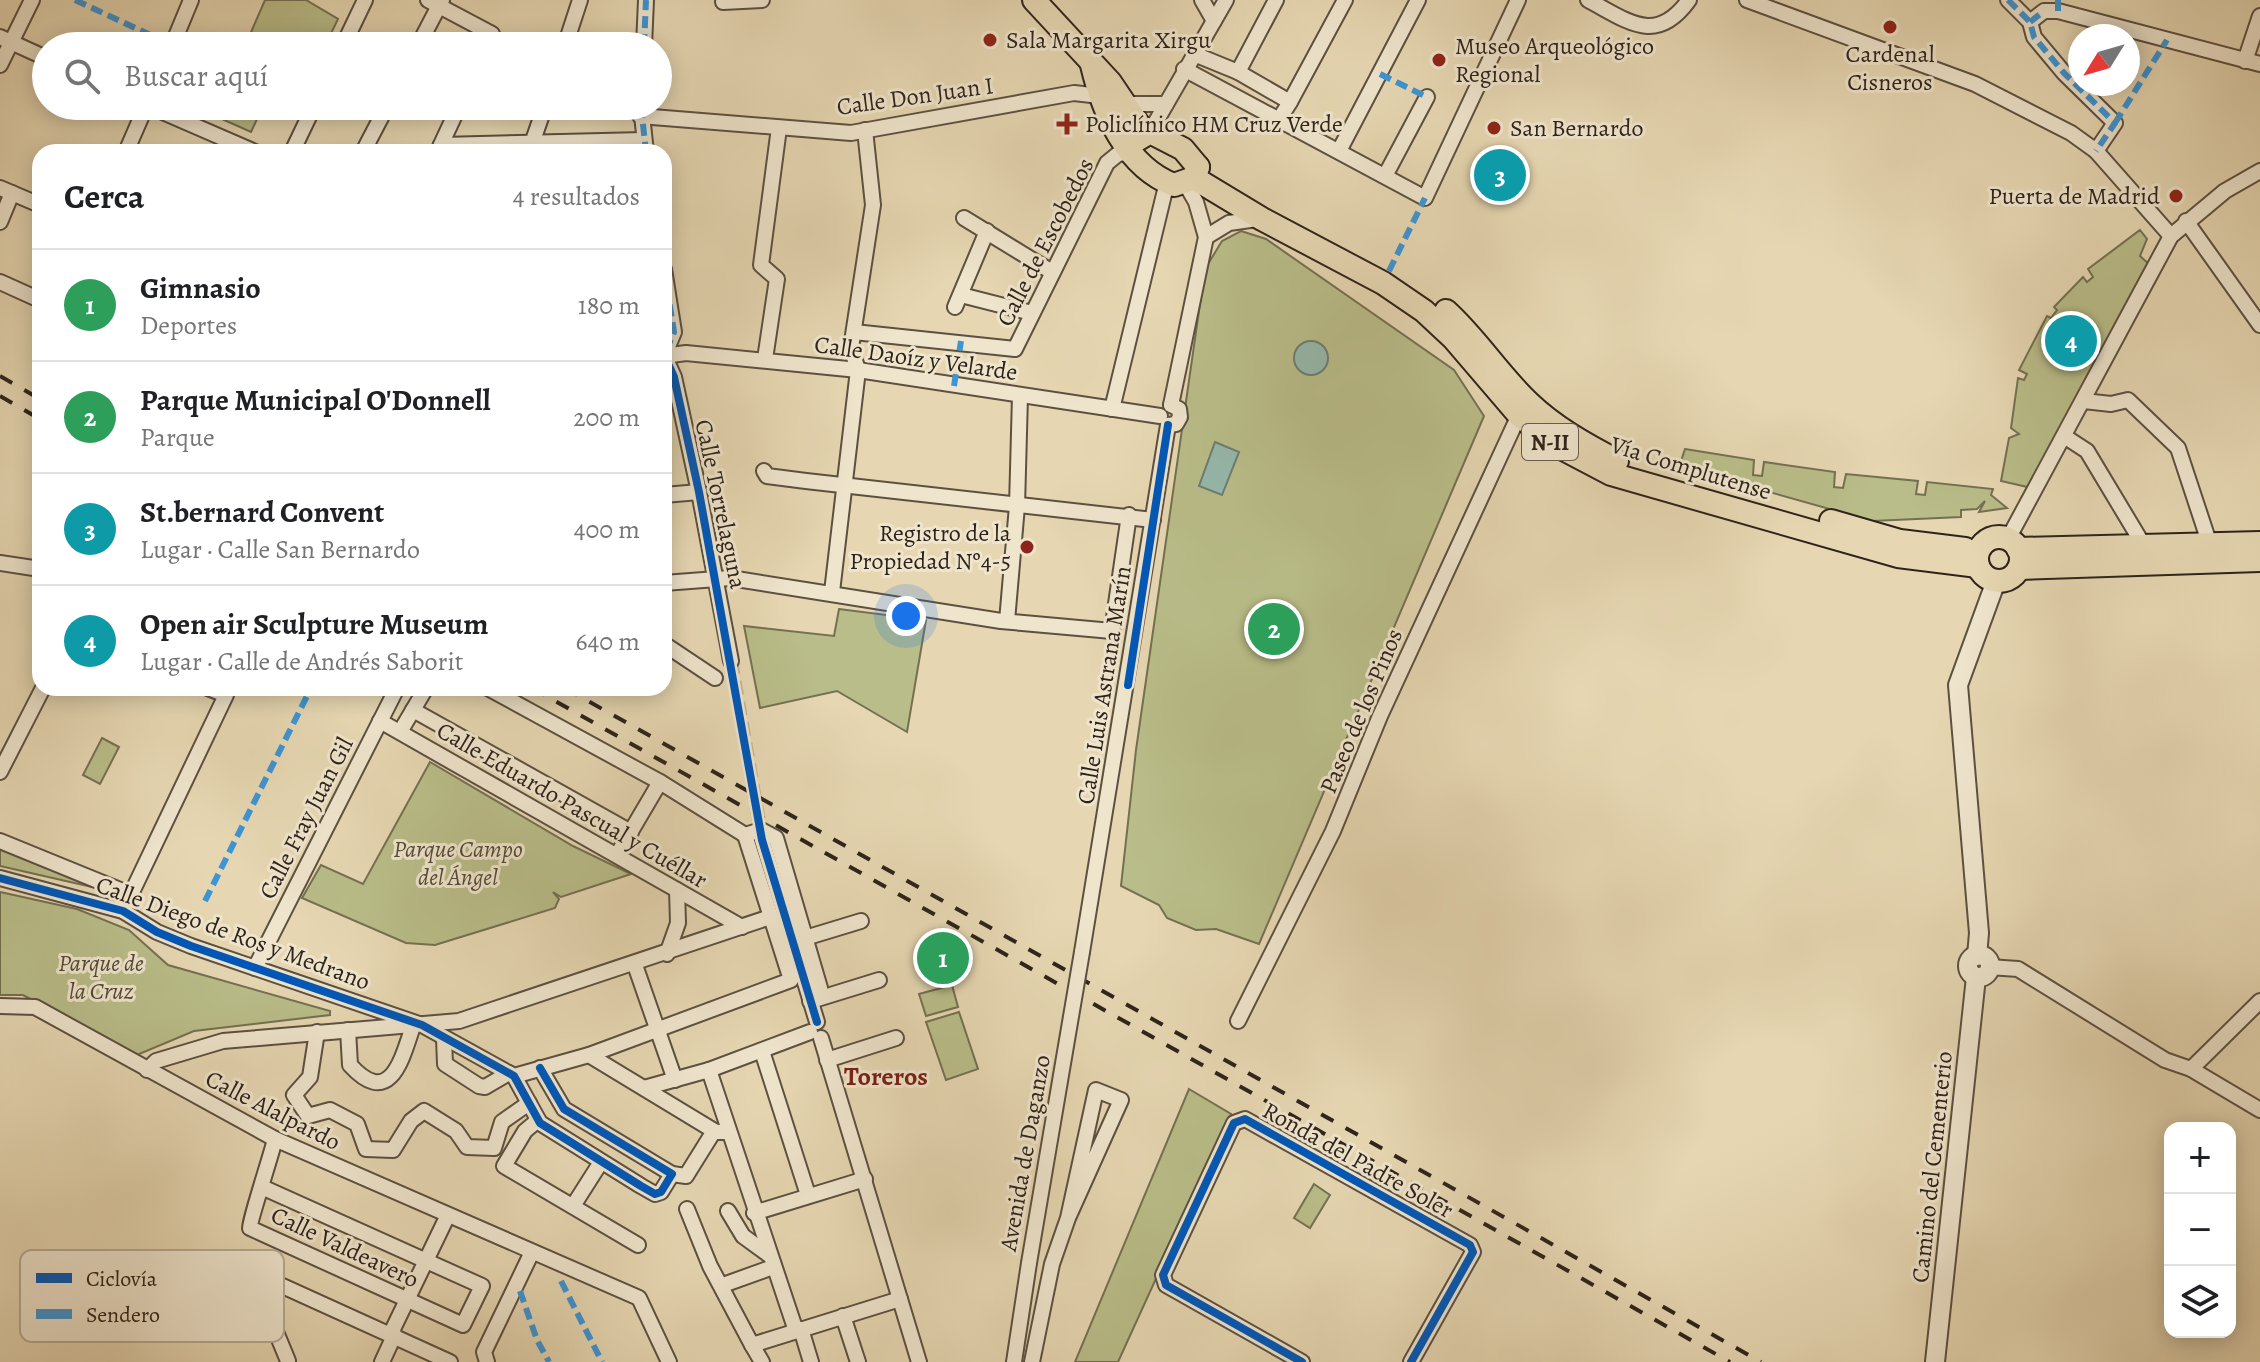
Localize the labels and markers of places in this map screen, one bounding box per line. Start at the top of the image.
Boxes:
marker: Cardenal Cisneros [1881,18,1899,36]
place label: Sala Margarita Xirgu [1006,24,1211,56]
place label: Museo Arqueológico Regional [1455,30,1654,90]
marker: Sala Margarita Xirgu [981,31,999,49]
place label: Cardenal Cisneros [1846,38,1935,98]
marker: Museo Arqueológico Regional [1430,51,1448,69]
place label: Policlínico HM Cruz Verde [1085,108,1343,140]
place label: San Bernardo [1510,112,1644,144]
marker: Policlínico HM Cruz Verde [1056,113,1078,135]
marker: San Bernardo [1485,119,1503,137]
pin: 3 [1474,145,1526,205]
place label: Puerta de Madrid [1989,180,2160,212]
marker: Puerta de Madrid [2167,187,2185,205]
pin: 4 [2045,311,2097,371]
place label: Registro de la Propiedad Nº4-5 [850,517,1012,577]
marker: Registro de la Propiedad Nº4-5 [1018,538,1036,556]
pin: 2 [1248,599,1300,659]
pin: 1 [917,928,969,988]

